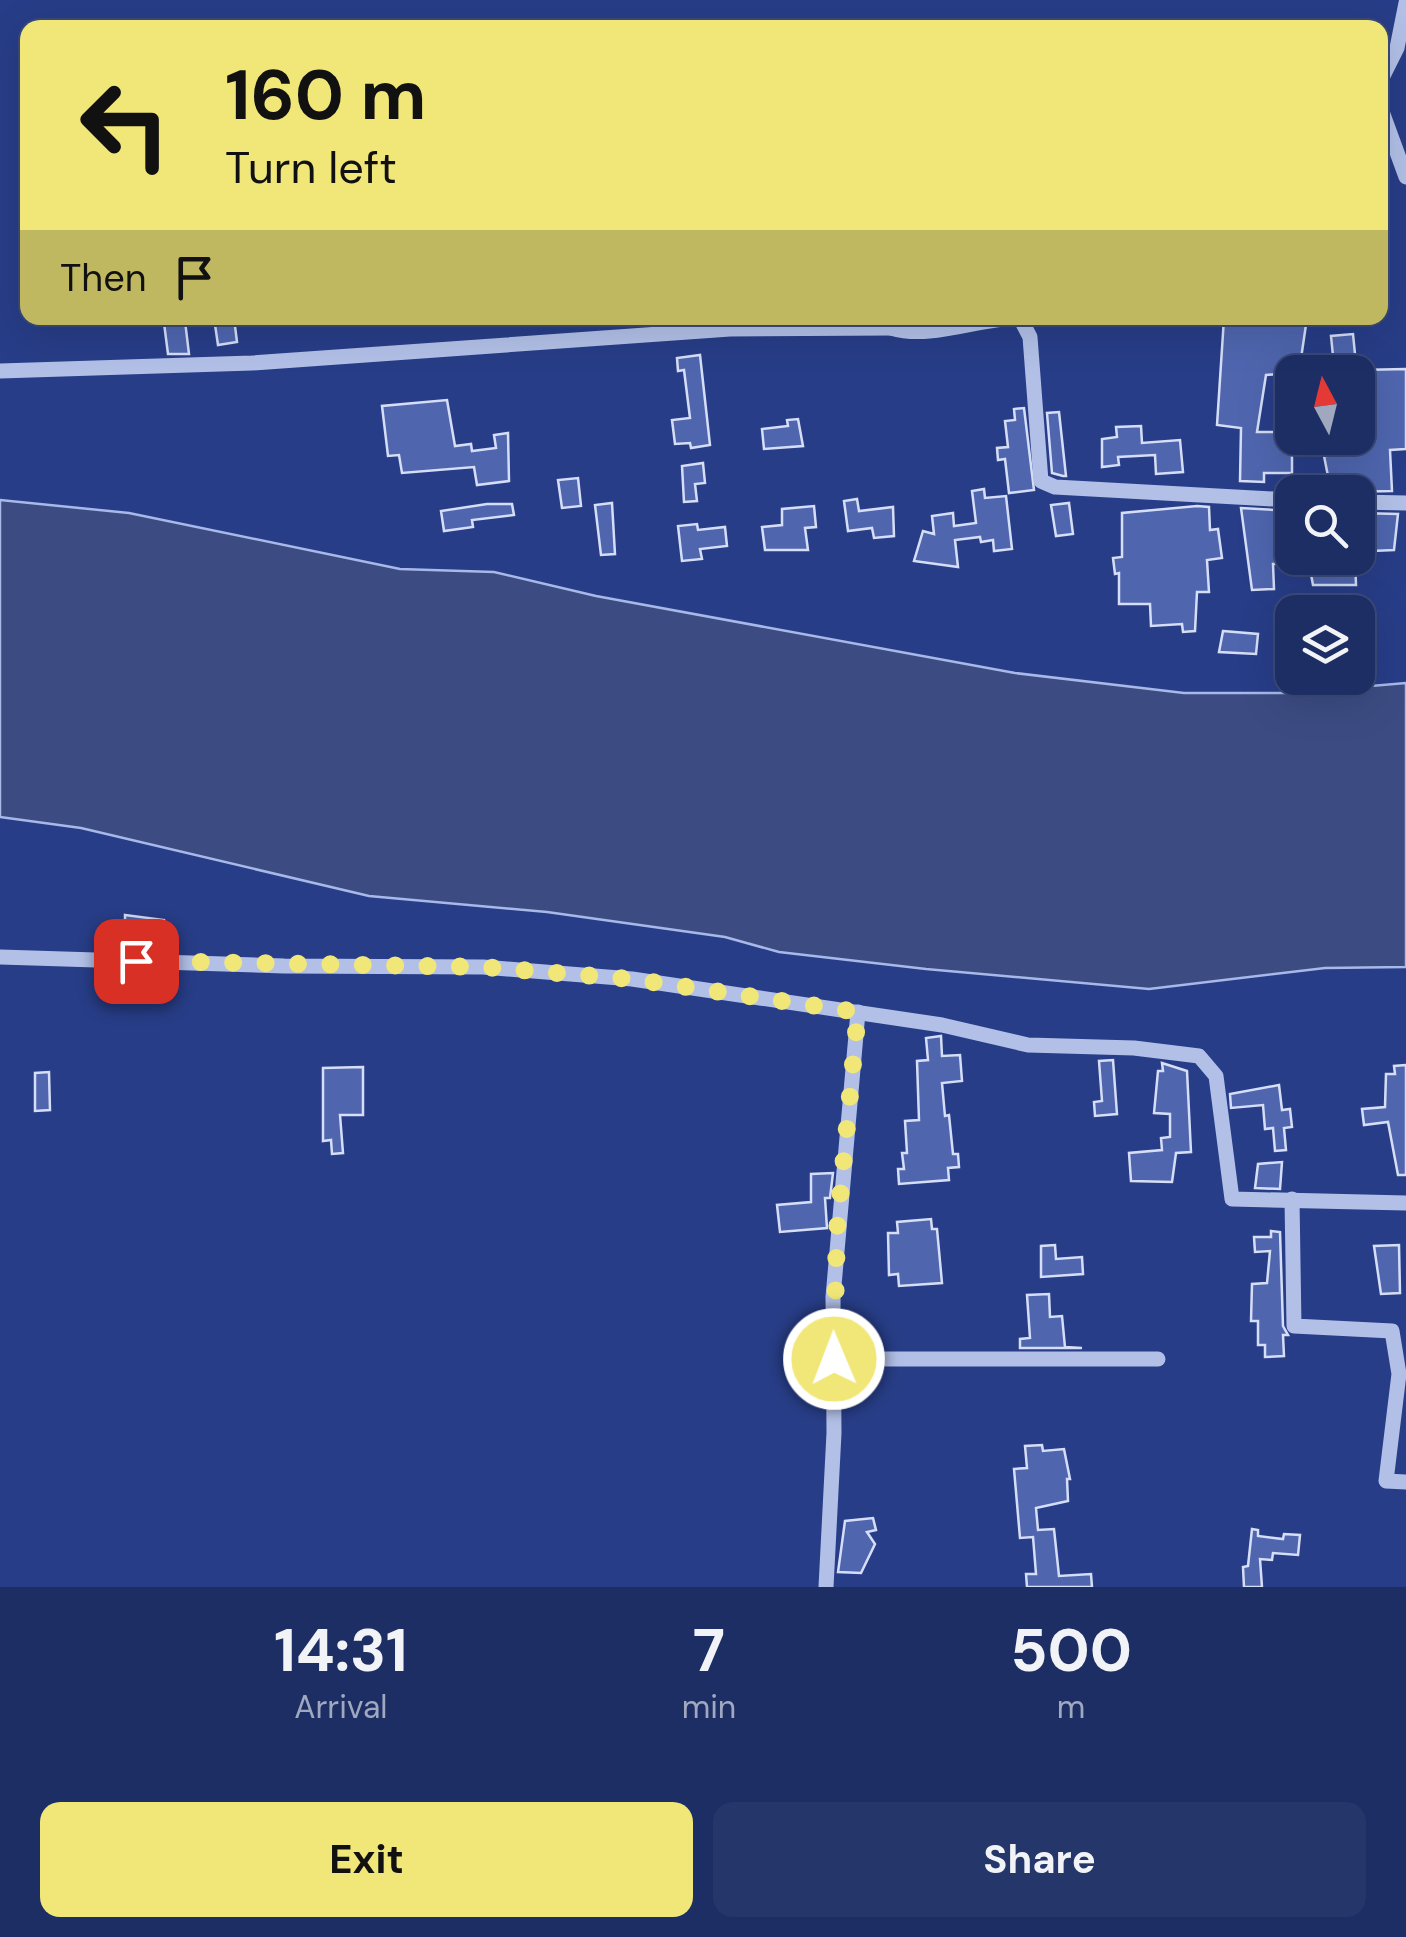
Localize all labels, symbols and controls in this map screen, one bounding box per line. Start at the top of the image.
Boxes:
text: 160 m [225,50,426,141]
icon: left [60,60,190,190]
text: Turn left [225,138,397,197]
icon: arrive [167,250,222,305]
text: Then [60,253,147,303]
north arrow [1275,355,1375,455]
map controls [1275,355,1375,695]
button: search [1275,475,1375,575]
button: layers [1275,595,1375,695]
pin [94,919,179,1004]
icon: arrive [109,934,164,989]
position arrow [782,1307,886,1411]
text: 14:31 [274,1611,408,1690]
text: 7 [693,1611,725,1690]
text: 500 [1010,1611,1132,1690]
text: Arrival [294,1686,387,1728]
text: min [682,1686,736,1728]
text: m [1057,1686,1085,1728]
button: Exit [40,1802,693,1917]
button: Share [713,1802,1366,1917]

